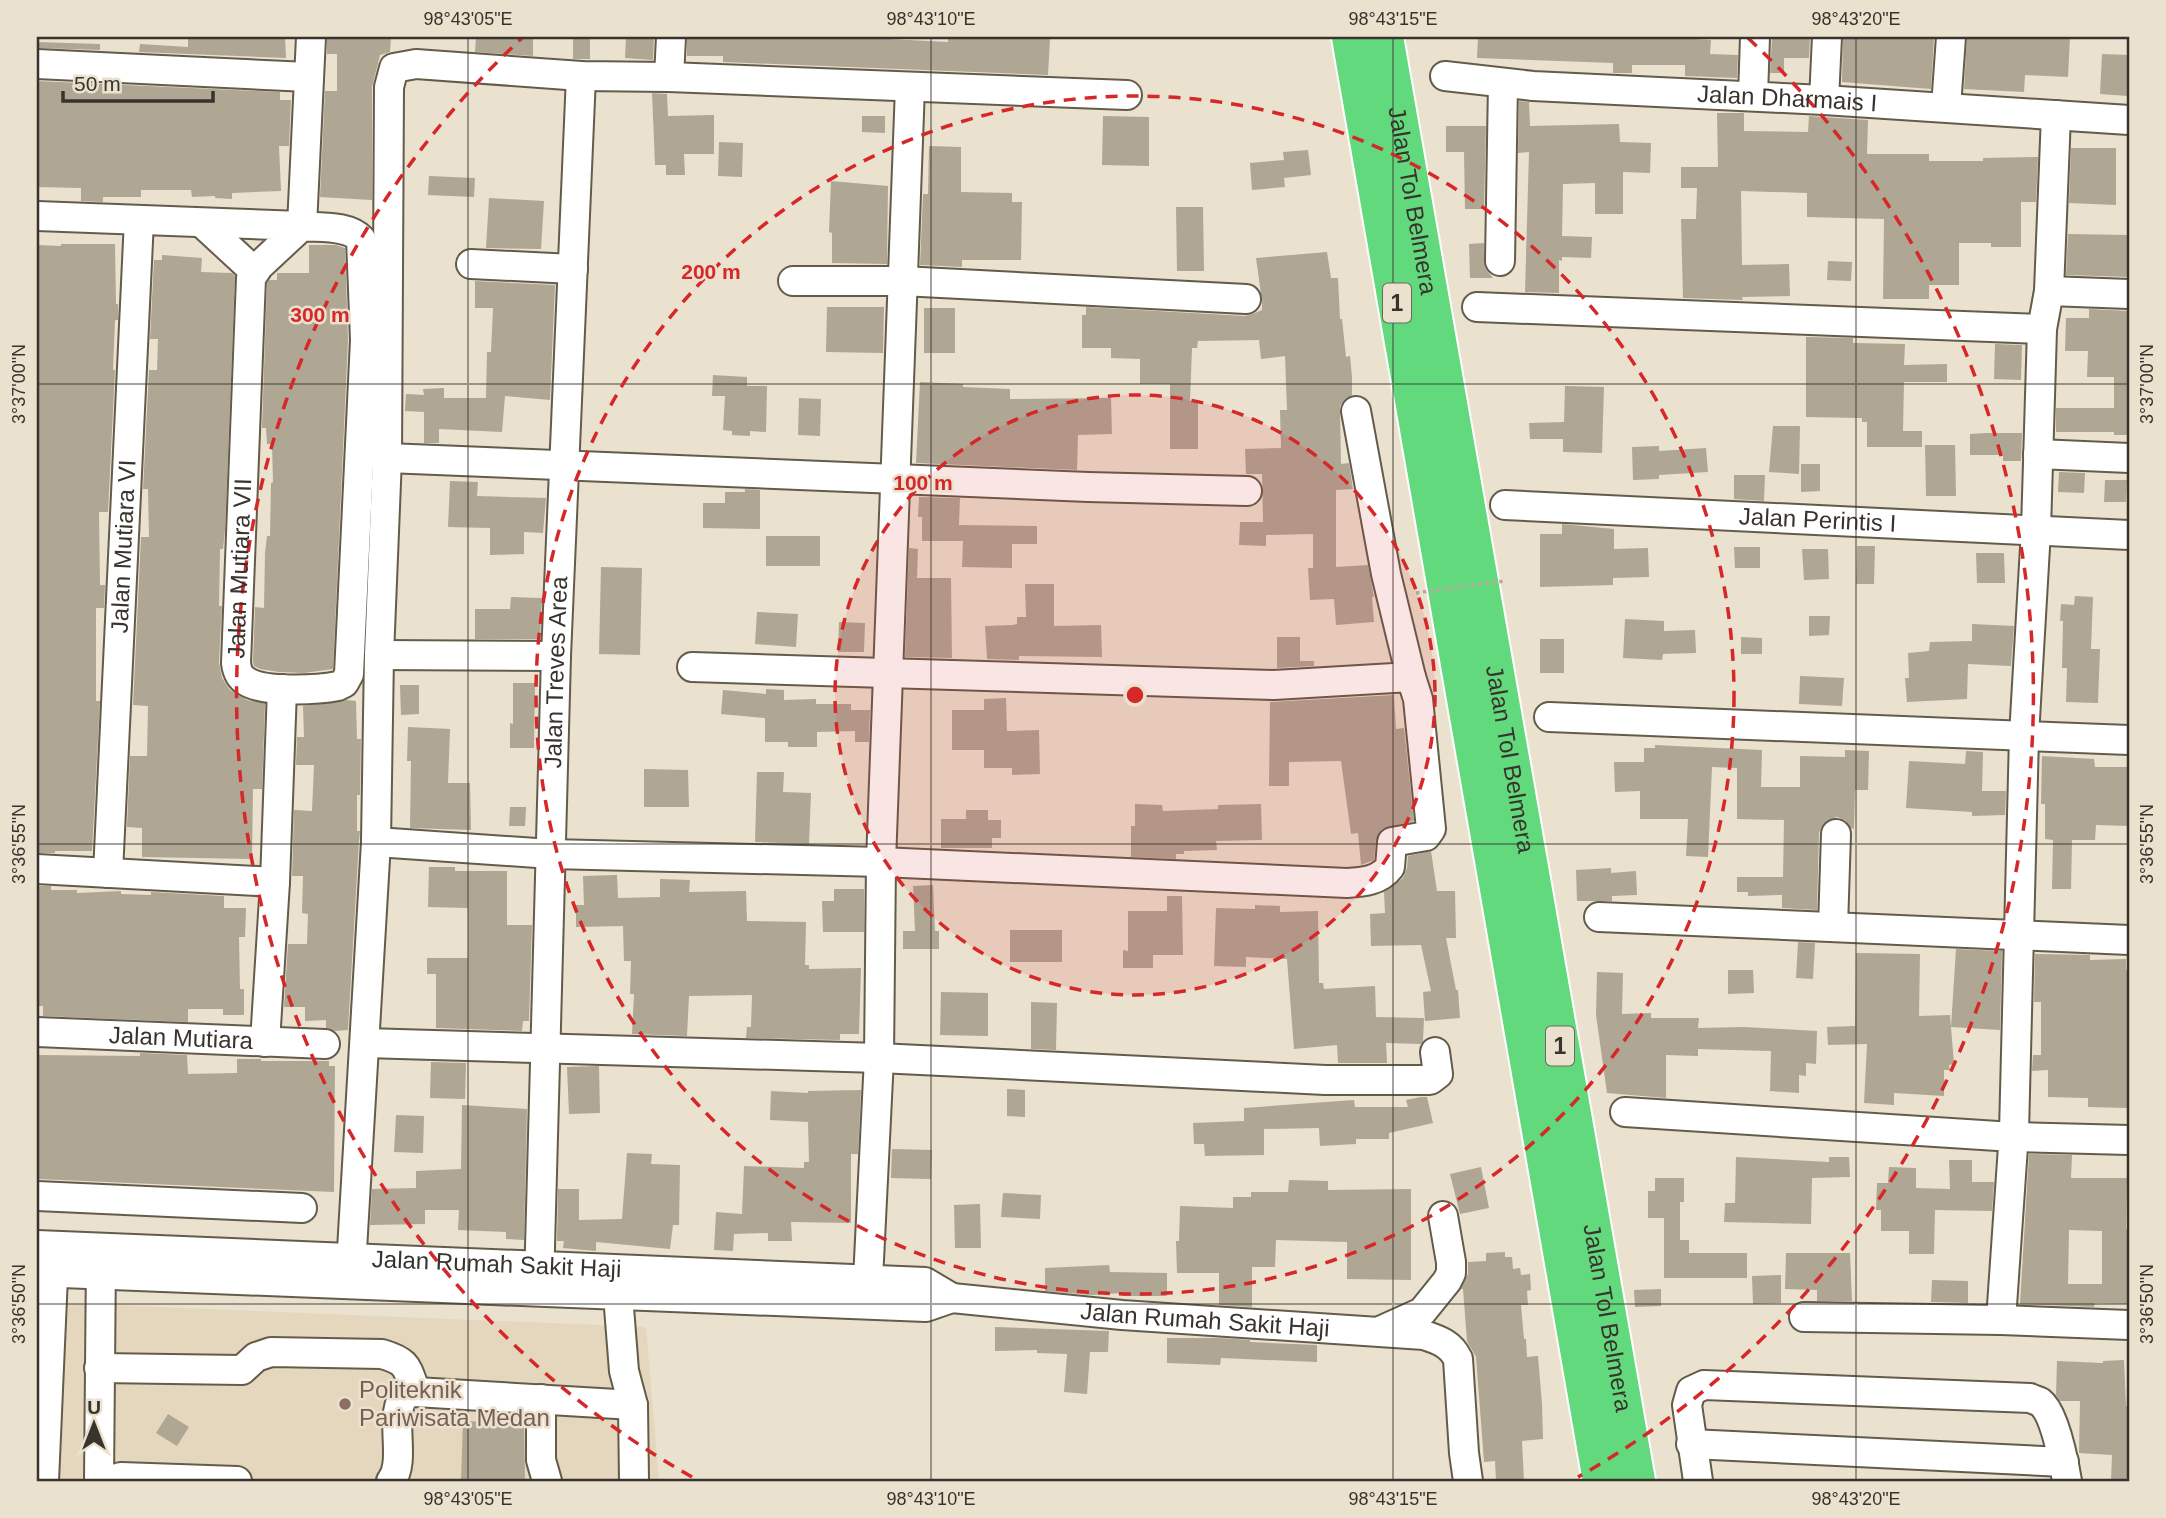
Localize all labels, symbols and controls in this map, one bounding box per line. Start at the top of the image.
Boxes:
text: 98°43'05"E [423,9,513,29]
text: 98°43'10"E [886,9,976,29]
text: 98°43'15"E [1348,9,1438,29]
text: 98°43'20"E [1811,9,1901,29]
scale bar [63,60,214,104]
text: 50 m [74,72,121,95]
street label: Jalan Dharmais I [1697,80,1878,116]
street label: Jalan Tol Belmera [1383,104,1443,297]
text: 200 m [681,260,741,283]
road number: 1 [1383,284,1411,322]
text: 300 m [290,303,350,326]
text: 3°37'00"N [9,344,29,424]
text: 3°37'00"N [2137,344,2157,424]
street label: Jalan Mutiara VI [105,459,141,634]
text: 100 m [893,471,953,494]
street label: Jalan Mutiara VII [222,478,256,659]
street label: Jalan Perintis I [1738,502,1897,537]
street label: Jalan Treves Area [539,575,572,769]
street label: Jalan Tol Belmera [1481,663,1540,856]
centre of rings [1123,683,1147,707]
text: 3°36'55"N [9,804,29,884]
text: 3°36'55"N [2137,804,2157,884]
street label: Jalan Mutiara [108,1021,254,1054]
road number: 1 [1546,1026,1574,1065]
street label: Jalan Tol Belmera [1578,1221,1638,1414]
street label: Jalan Rumah Sakit Haji [371,1245,622,1282]
text: 3°36'50"N [9,1264,29,1344]
text: 3°36'50"N [2137,1264,2157,1344]
street label: Jalan Rumah Sakit Haji [1079,1297,1330,1342]
place label: Politeknik Pariwisata Medan [359,1376,550,1431]
north arrow [60,1388,130,1458]
marker: Politeknik Pariwisata Medan [337,1396,353,1412]
text: U [87,1397,101,1418]
text: 98°43'05"E [423,1489,513,1509]
text: 98°43'10"E [886,1489,976,1509]
text: 98°43'15"E [1348,1489,1438,1509]
text: 98°43'20"E [1811,1489,1901,1509]

